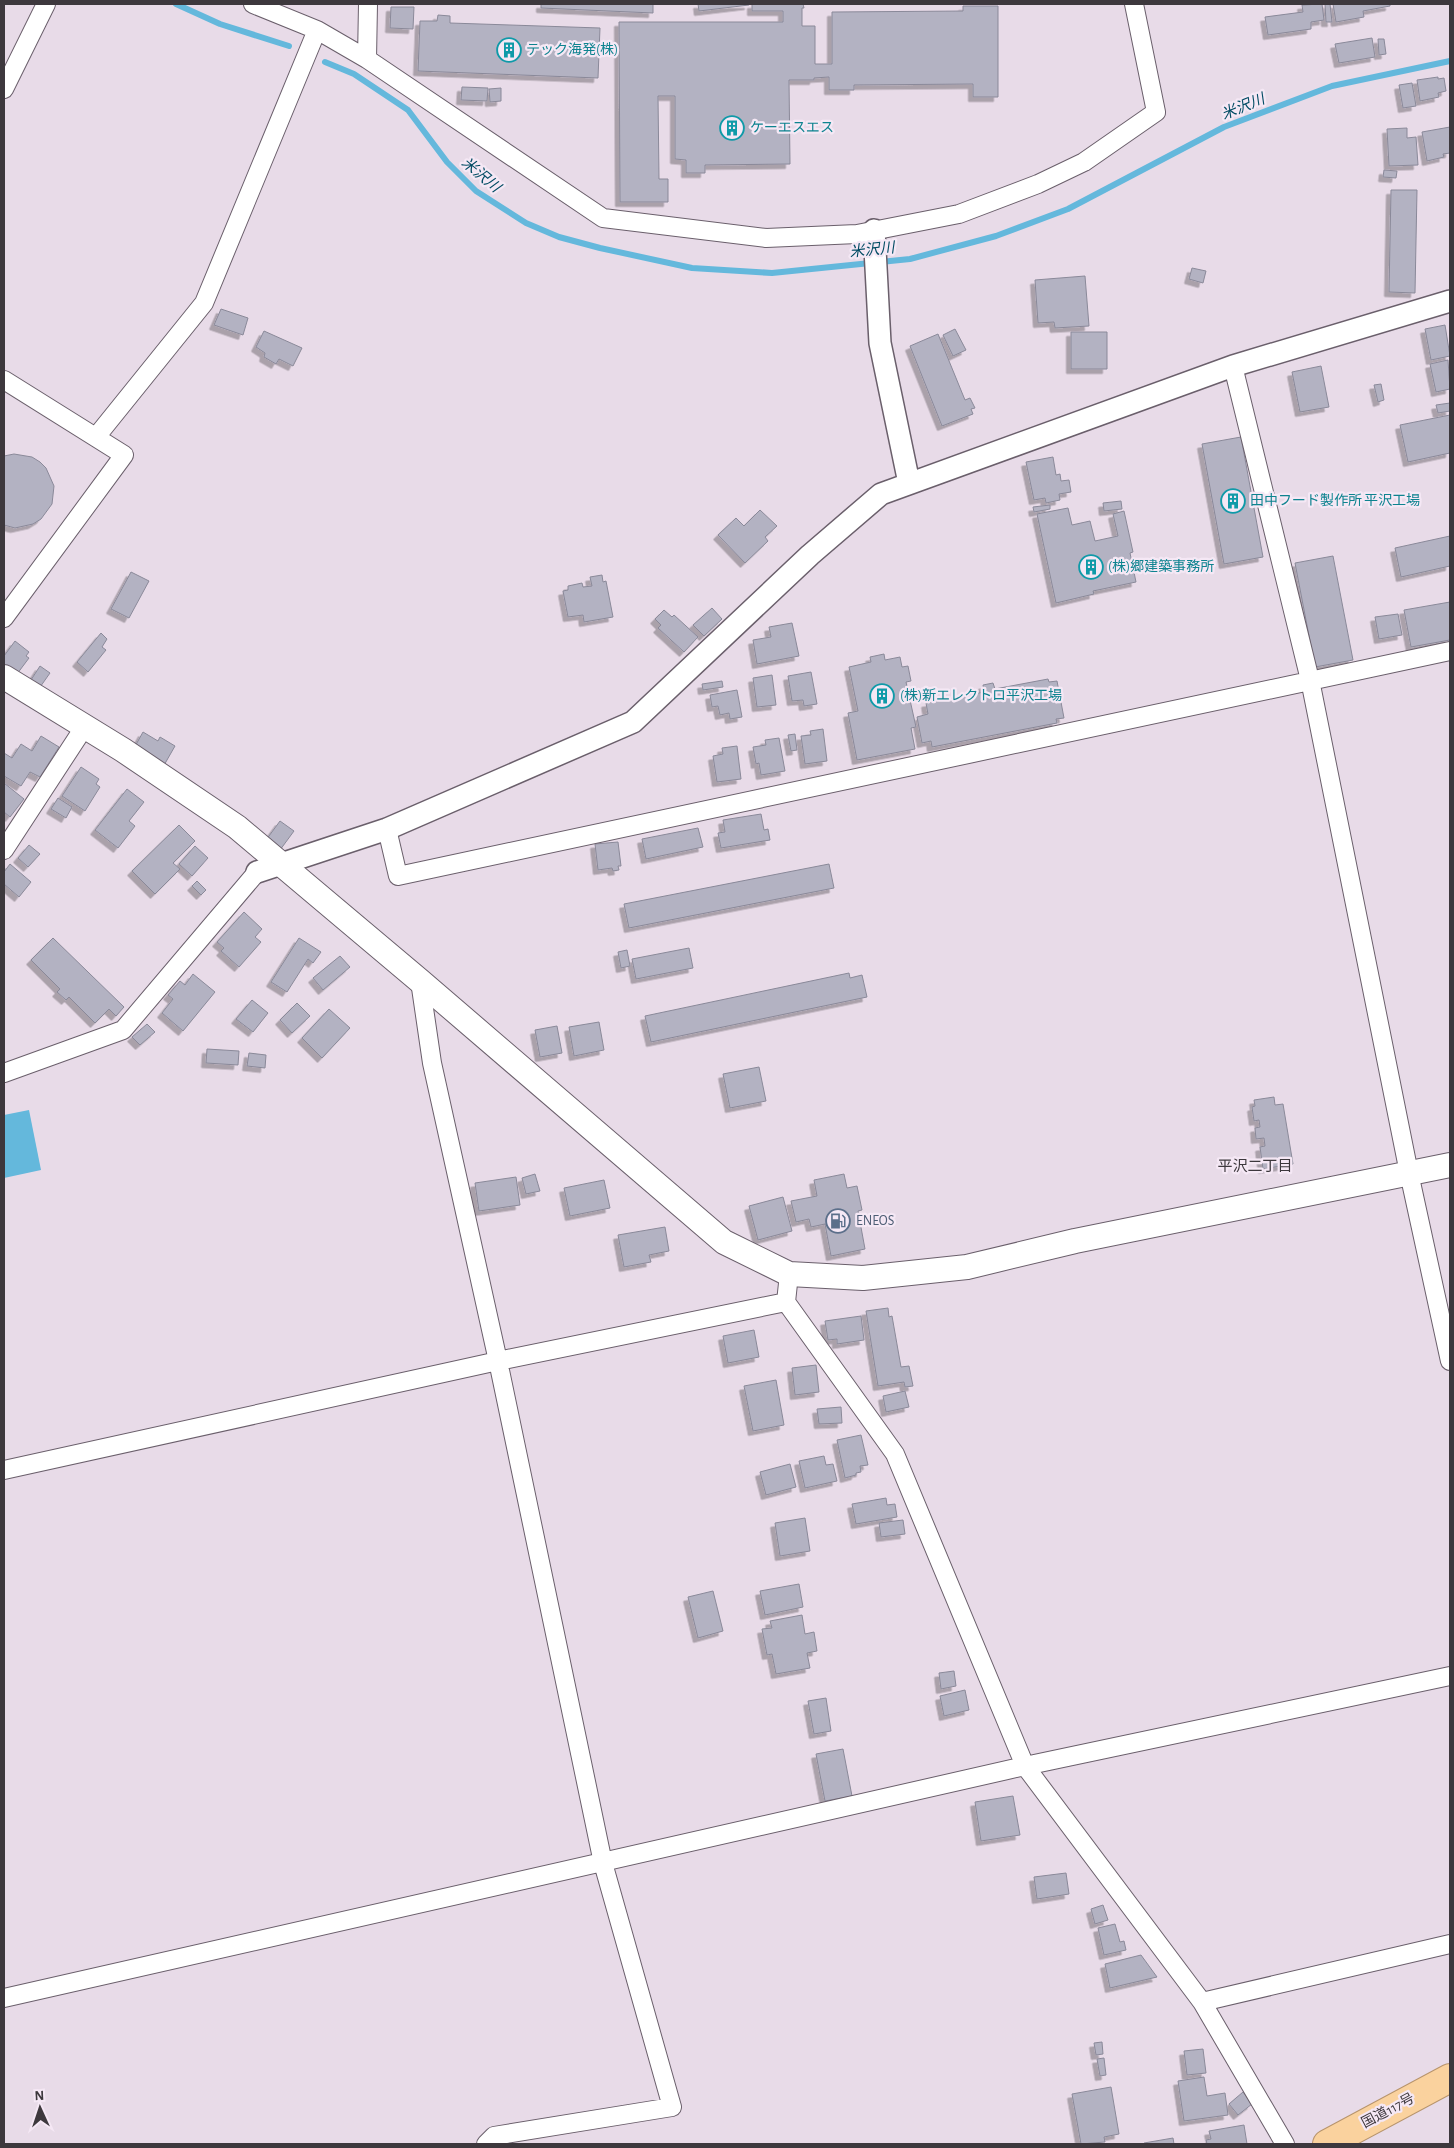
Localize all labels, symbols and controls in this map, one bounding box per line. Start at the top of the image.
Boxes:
building icon: テック海発(株) [496,37,522,63]
place label: テック海発(株) [526,42,618,57]
water label: 米沢川 [1219,90,1269,122]
building icon: ケーエスエス [719,115,745,141]
place label: ケーエスエス [750,120,834,135]
water label: 米沢川 [459,154,505,196]
water label: 米沢川 [849,239,897,260]
building icon: 田中フード製作所 平沢工場 [1220,488,1246,514]
place label: 田中フード製作所 平沢工場 [1250,493,1420,508]
building icon: (株)郷建築事務所 [1078,554,1104,580]
place label: (株)郷建築事務所 [1108,559,1214,574]
building icon: (株)新エレクトロ平沢工場 [869,683,895,709]
place label: (株)新エレクトロ平沢工場 [900,688,1062,703]
district label: 平沢二丁目 [1217,1158,1293,1174]
fuel station icon: ENEOS [825,1208,851,1234]
place label: ENEOS [856,1214,894,1228]
north arrow [15,2083,65,2133]
text: N [34,2089,45,2103]
street label: 国道117号 [1359,2090,1417,2131]

